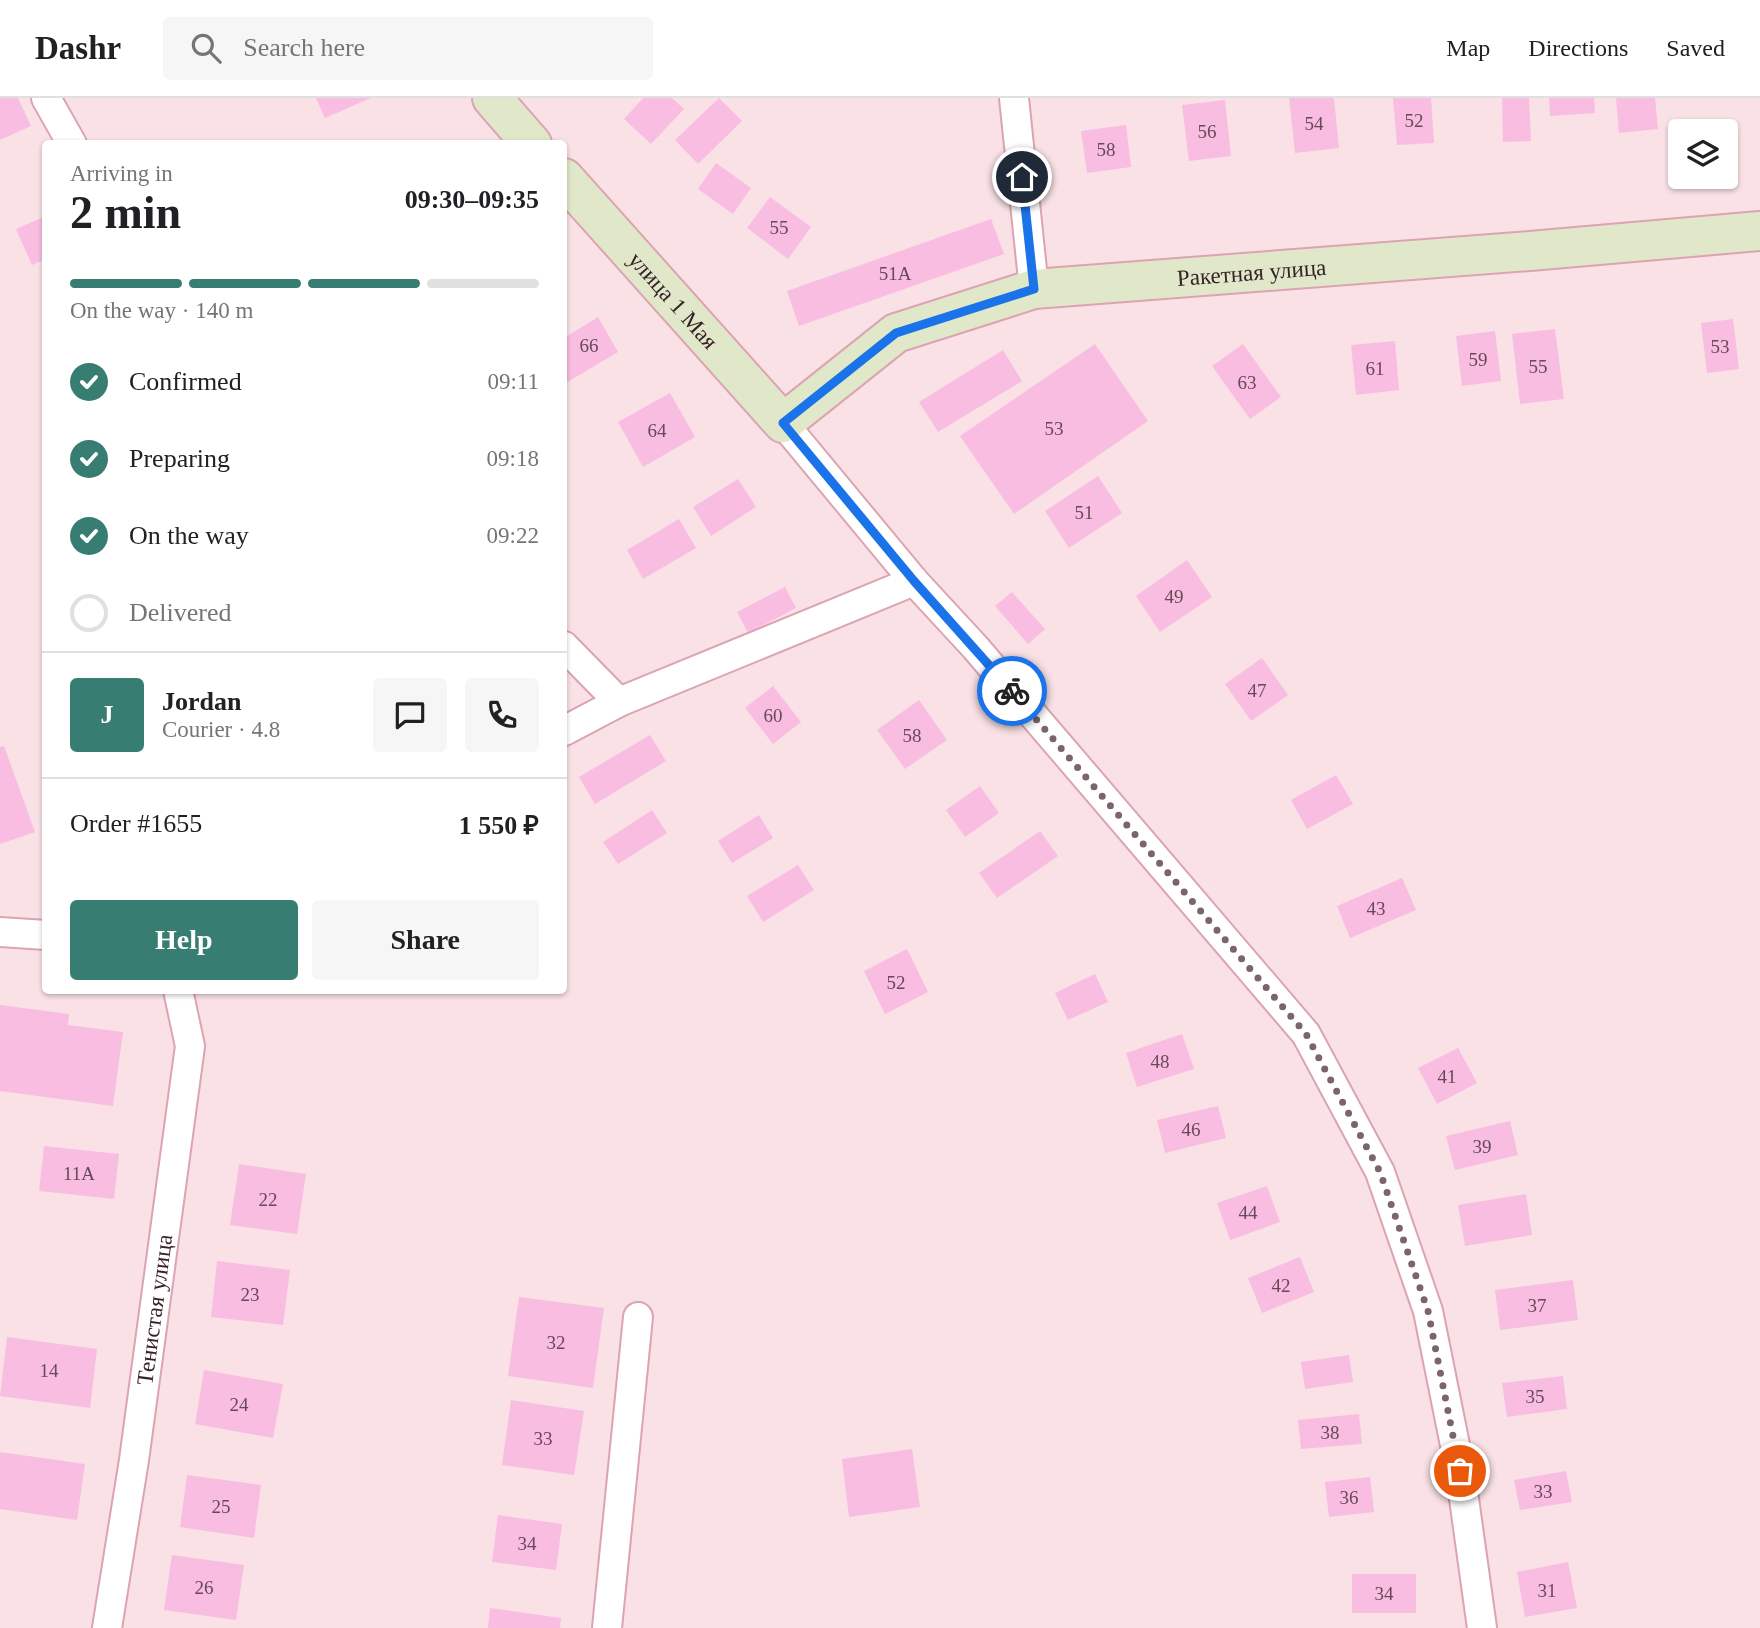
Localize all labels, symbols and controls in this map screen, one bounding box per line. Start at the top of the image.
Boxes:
search box [163,17,653,80]
icon: search [187,29,225,67]
text: Dashr [35,30,121,66]
text: Search here [243,33,365,62]
text: Map [1446,35,1490,61]
text: Directions [1528,35,1628,61]
text: Saved [1666,35,1725,61]
house number: 52 [1405,110,1424,131]
house number: 54 [1305,113,1324,134]
map controls [1668,119,1738,189]
button: layers [1668,119,1738,189]
house number: 56 [1198,121,1217,142]
house number: 58 [1097,139,1116,160]
pin [992,147,1052,207]
icon: home [1003,158,1041,196]
text: Arriving in [70,161,173,186]
text: 09:30–09:35 [405,185,539,214]
text: 2 min [70,187,181,238]
house number: 55 [770,217,789,238]
street label: улица 1 Мая [623,247,723,354]
street label: Ракетная улица [1176,255,1327,291]
house number: 51А [879,263,912,284]
text: On the way · 140 m [70,298,253,323]
house number: 66 [580,335,599,356]
house number: 53 [1711,336,1730,357]
house number: 59 [1469,349,1488,370]
house number: 55 [1529,356,1548,377]
house number: 61 [1366,358,1385,379]
icon: check [70,363,108,401]
text: Confirmed [129,367,242,396]
text: 09:11 [487,369,539,394]
house number: 63 [1238,372,1257,393]
house number: 53 [1045,418,1064,439]
house number: 64 [648,420,667,441]
icon: check [70,440,108,478]
text: Preparing [129,444,230,473]
text: 09:18 [487,446,539,471]
house number: 51 [1075,502,1094,523]
icon: check [70,517,108,555]
text: On the way [129,521,249,550]
text: 09:22 [487,523,539,548]
house number: 49 [1165,586,1184,607]
text: Delivered [129,598,232,627]
courier [977,656,1047,726]
icon: bike [993,672,1031,710]
button: chat [373,678,447,752]
button: phone [465,678,539,752]
house number: 47 [1248,680,1267,701]
text: Jordan [162,687,241,716]
text: J [101,700,114,729]
house number: 60 [764,705,783,726]
text: Courier · 4.8 [162,717,280,742]
house number: 58 [903,725,922,746]
text: Order #1655 [70,809,202,838]
text: 1 550 ₽ [459,811,539,840]
house number: 43 [1367,898,1386,919]
button: Help [70,900,298,980]
button: Share [312,900,539,980]
house number: 52 [887,972,906,993]
house number: 48 [1151,1051,1170,1072]
house number: 41 [1438,1066,1457,1087]
house number: 46 [1182,1119,1201,1140]
house number: 39 [1473,1136,1492,1157]
house number: 11А [63,1163,95,1184]
house number: 22 [259,1189,278,1210]
house number: 44 [1239,1202,1258,1223]
street label: Тенистая улица [132,1233,177,1387]
house number: 42 [1272,1275,1291,1296]
house number: 23 [241,1284,260,1305]
house number: 37 [1528,1295,1547,1316]
house number: 32 [547,1332,566,1353]
house number: 14 [40,1360,59,1381]
house number: 35 [1526,1386,1545,1407]
house number: 24 [230,1394,249,1415]
house number: 38 [1321,1422,1340,1443]
house number: 33 [534,1428,553,1449]
pin [1430,1441,1490,1501]
icon: bag [1441,1452,1479,1490]
house number: 33 [1534,1481,1553,1502]
house number: 36 [1340,1487,1359,1508]
house number: 25 [212,1496,231,1517]
house number: 34 [518,1533,537,1554]
house number: 26 [195,1577,214,1598]
house number: 31 [1538,1580,1557,1601]
house number: 34 [1375,1583,1394,1604]

